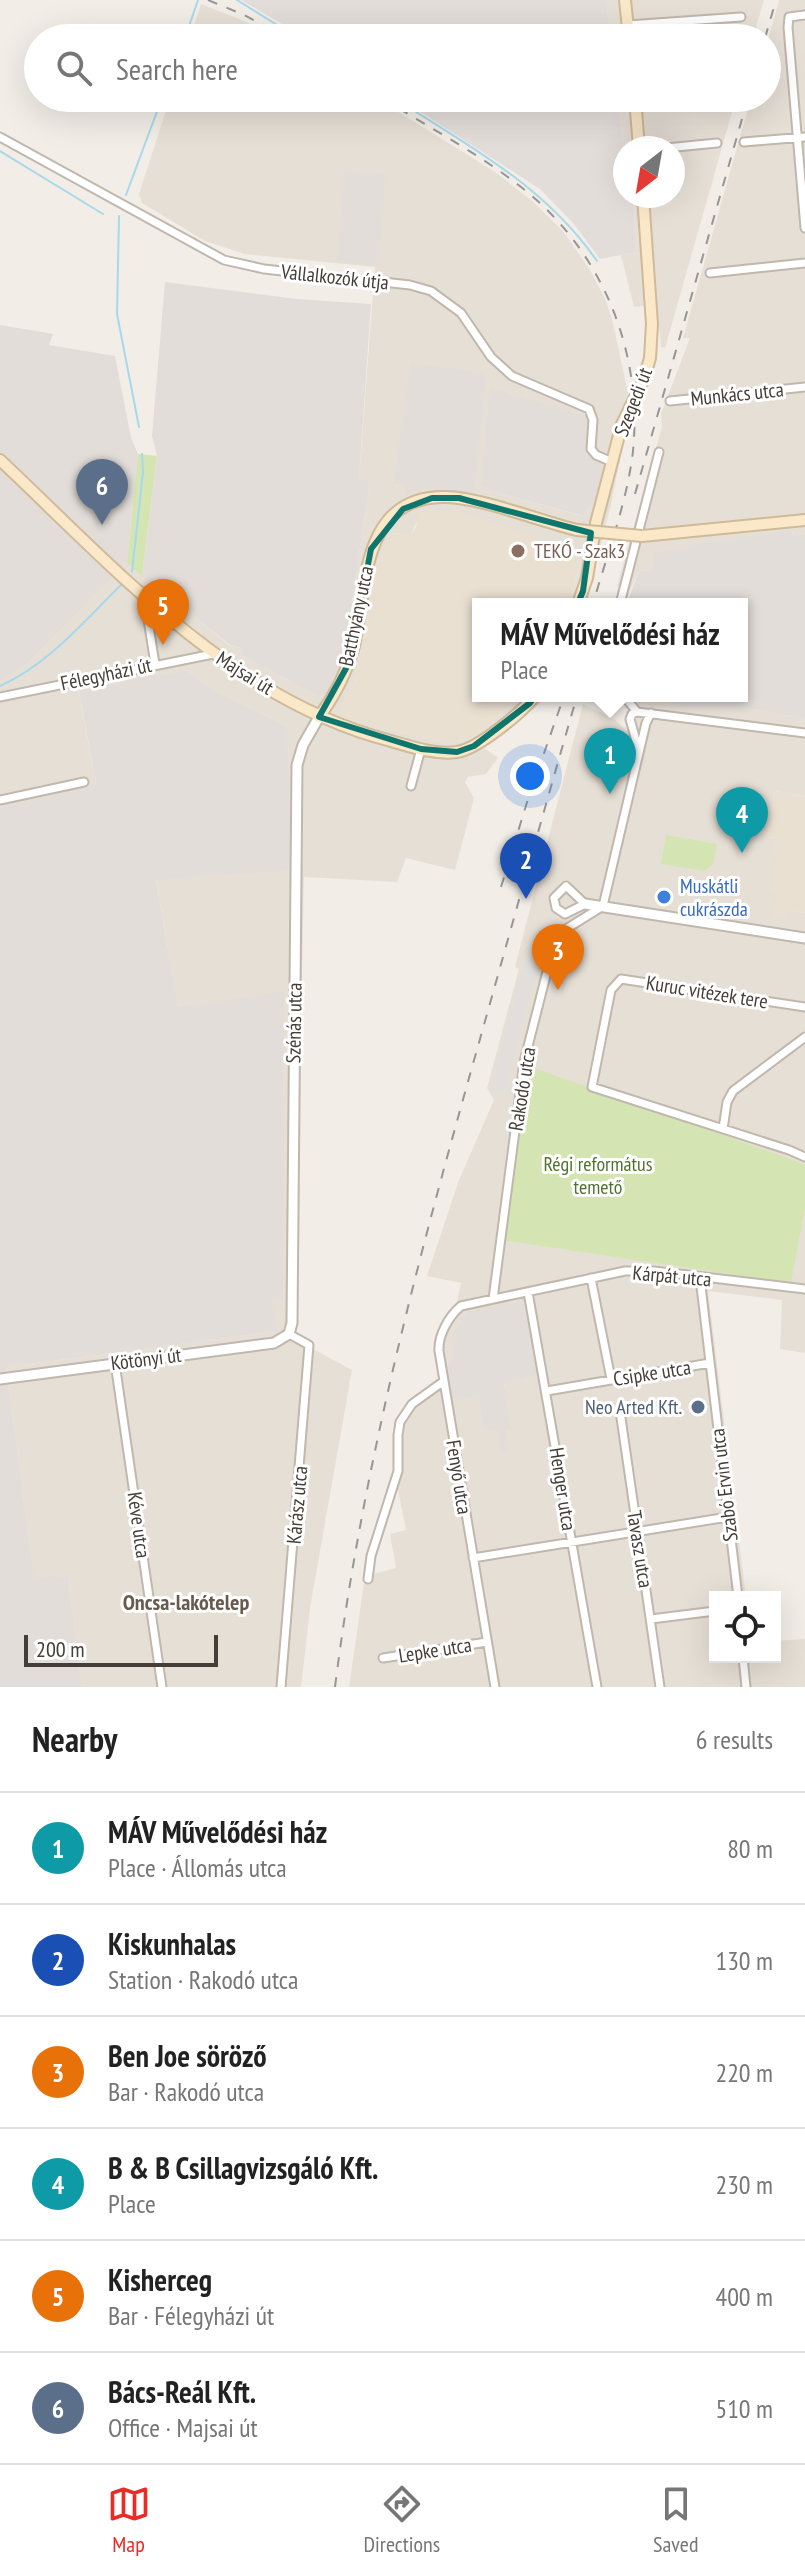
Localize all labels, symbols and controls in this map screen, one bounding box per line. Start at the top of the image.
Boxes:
search box [24,24,781,112]
icon: search [52,46,96,90]
text: Search here [116,49,238,88]
north arrow [613,136,685,208]
street label: Vállalkozók útja [279,258,390,296]
street label: Szegedi út [608,363,658,440]
street label: Munkács utca [689,376,785,412]
pin: 6 [76,459,128,525]
place label: TEKÓ - Szak3 [534,538,625,564]
marker: TEKÓ - Szak3 [509,542,527,560]
street label: Batthyány utca [333,563,379,669]
pin: 5 [137,579,189,645]
popup [472,598,748,702]
text: MÁV Művelődési ház [500,614,720,653]
street label: Majsai út [212,645,279,701]
street label: Félegyházi út [58,652,154,696]
text: Place [500,653,548,686]
pin: 1 [584,728,636,794]
your location [510,756,550,796]
pin: 4 [716,787,768,853]
pin: 2 [500,833,552,899]
place label: Muskátli cukrászda [680,873,748,922]
marker: Muskátli cukrászda [655,888,673,906]
pin: 3 [532,924,584,990]
street label: Kuruc vitézek tere [644,970,770,1014]
street label: Szénás utca [280,982,308,1064]
street label: Rakodó utca [503,1045,541,1133]
park label: Régi református temető [544,1151,653,1200]
street label: Kárpát utca [632,1260,712,1292]
street label: Kötönyi út [109,1342,183,1376]
street label: Csipke utca [611,1354,693,1392]
place label: Neo Arted Kft. [585,1394,682,1420]
marker: Neo Arted Kft. [689,1398,707,1416]
street label: Szabó Ervin utca [704,1427,744,1543]
street label: Fenyő utca [440,1438,478,1516]
street label: Henger utca [544,1446,582,1532]
street label: Kárász utca [281,1465,313,1545]
street label: Kéve utca [122,1490,156,1560]
street label: Tavasz utca [621,1509,659,1589]
district label: Oncsa-lakótelep [123,1588,249,1616]
map controls [709,1591,781,1663]
button: locate [709,1591,781,1663]
scale bar [24,1631,218,1667]
street label: Lepke utca [397,1631,473,1669]
text: 200 m [36,1635,85,1663]
text: Nearby [32,1717,117,1761]
text: 6 results [696,1723,773,1756]
text: MÁV Művelődési ház [108,1812,327,1851]
text: 1 [52,1832,64,1865]
text: 80 m [727,1832,773,1865]
text: Place · Állomás utca [108,1851,287,1884]
text: Kiskunhalas [108,1924,236,1963]
text: 2 [52,1944,64,1977]
text: 130 m [715,1944,773,1977]
text: Station · Rakodó utca [108,1963,299,1996]
text: Ben Joe söröző [108,2036,267,2075]
text: 3 [52,2056,64,2089]
text: 220 m [715,2056,773,2089]
text: Bar · Rakodó utca [108,2075,264,2108]
text: B & B Csillagvizsgáló Kft. [108,2148,378,2187]
text: 4 [52,2168,64,2201]
text: 230 m [715,2168,773,2201]
text: Place [108,2187,156,2220]
text: Kisherceg [108,2260,212,2299]
text: 5 [52,2280,64,2313]
text: 400 m [715,2280,773,2313]
text: Bar · Félegyházi út [108,2299,274,2332]
text: Bács-Reál Kft. [108,2372,256,2411]
text: 6 [52,2392,64,2425]
text: 510 m [715,2392,773,2425]
text: Office · Majsai út [108,2411,258,2444]
tab: Map [107,2482,151,2558]
tab: Directions [364,2482,440,2558]
tab: Saved [653,2482,698,2558]

